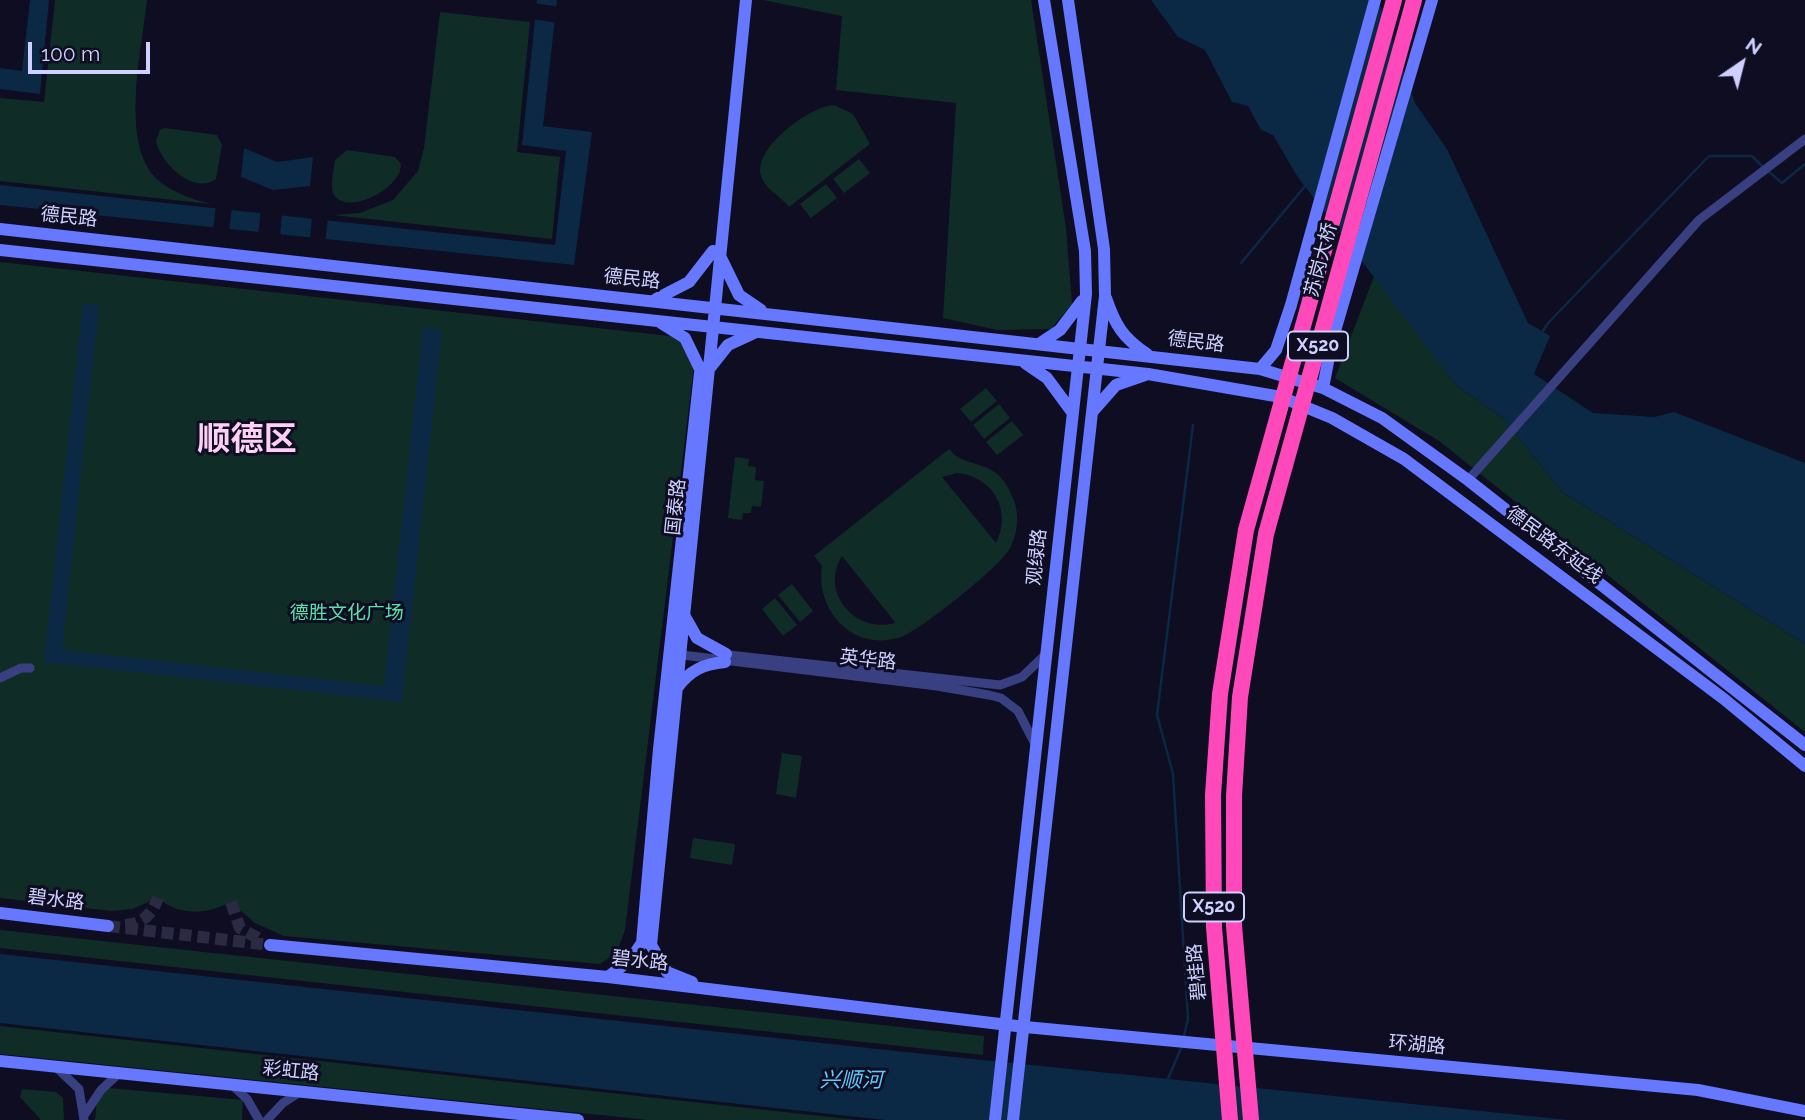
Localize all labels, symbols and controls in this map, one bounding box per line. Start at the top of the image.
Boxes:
scale bar [32,28,154,72]
north arrow [1707,28,1777,98]
text: N [1742,33,1766,59]
text: 100 m [41,41,100,66]
street label: 德民路 [39,203,99,231]
street label: 苏岗大桥 [1300,220,1342,300]
street label: 德民路 [602,265,662,293]
street label: 德民路 [1166,327,1226,357]
road number: X520 [1288,332,1348,360]
district label: 顺德区 [198,420,296,460]
street label: 国泰路 [662,477,690,537]
street label: 德民路东延线 [1502,502,1606,588]
street label: 观绿路 [1023,527,1051,587]
park label: 德胜文化广场 [290,602,404,624]
street label: 英华路 [838,646,898,674]
street label: 碧水路 [26,885,86,915]
road number: X520 [1184,893,1244,922]
street label: 碧桂路 [1183,943,1211,1001]
street label: 碧水路 [610,947,670,975]
street label: 环湖路 [1388,1031,1446,1059]
street label: 彩虹路 [261,1057,321,1085]
water label: 兴顺河 [820,1068,882,1094]

